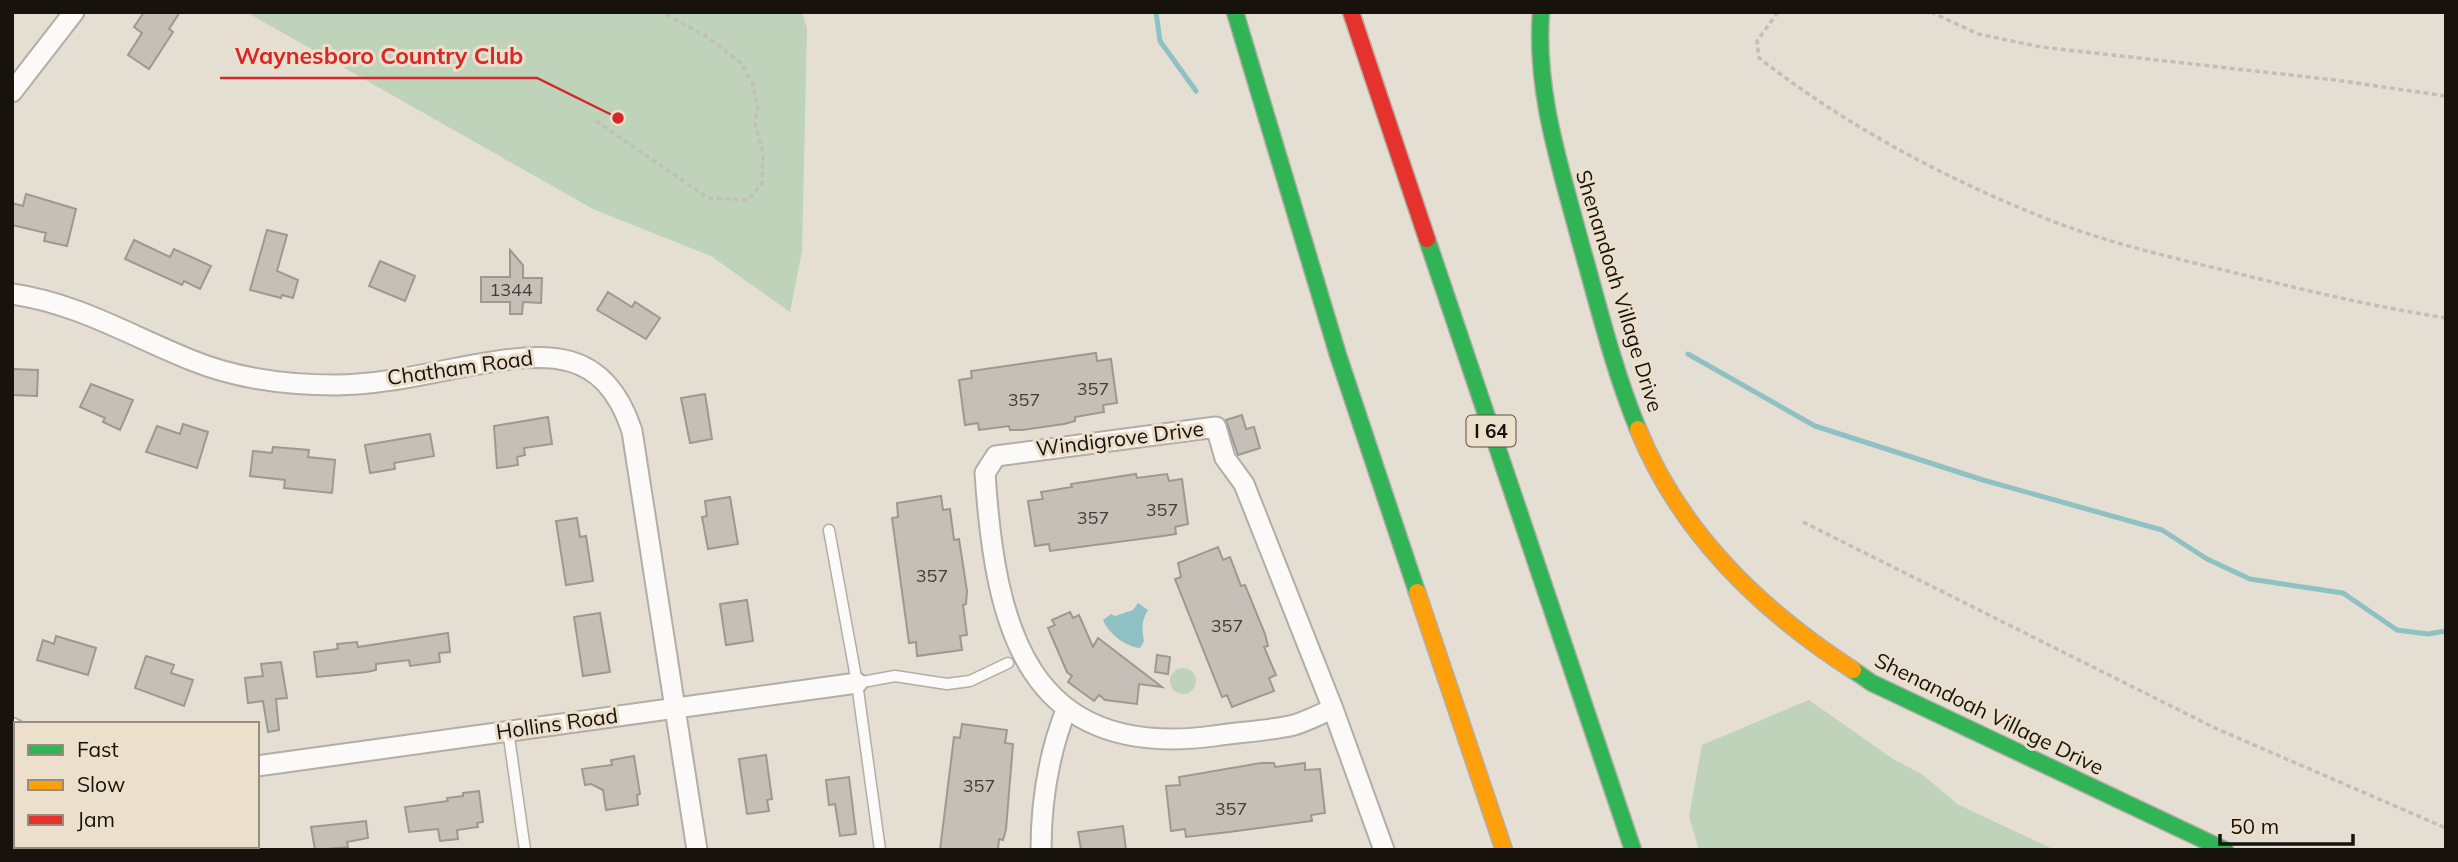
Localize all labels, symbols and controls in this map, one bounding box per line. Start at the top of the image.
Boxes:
callout: Waynesboro Country Club [220,34,537,78]
text: Waynesboro Country Club [235,41,523,70]
street label: Shenandoah Village Drive [1571,167,1669,415]
house number: 1344 [489,278,533,301]
street label: Chatham Road [385,344,534,390]
house number: 357 [1077,377,1109,400]
house number: 357 [1008,388,1040,411]
street label: Windigrove Drive [1034,415,1205,461]
road number: I 64 [1466,416,1516,446]
house number: 357 [1146,498,1178,521]
house number: 357 [1077,506,1109,529]
house number: 357 [916,564,948,587]
house number: 357 [1211,614,1243,637]
street label: Shenandoah Village Drive [1871,646,2108,780]
street label: Hollins Road [494,702,619,744]
legend [14,722,259,848]
text: Fast [77,736,119,762]
text: Slow [77,771,125,797]
house number: 357 [963,774,995,797]
house number: 357 [1215,797,1247,820]
scale bar [2220,802,2353,846]
text: Jam [77,806,115,832]
text: 50 m [2230,813,2279,839]

